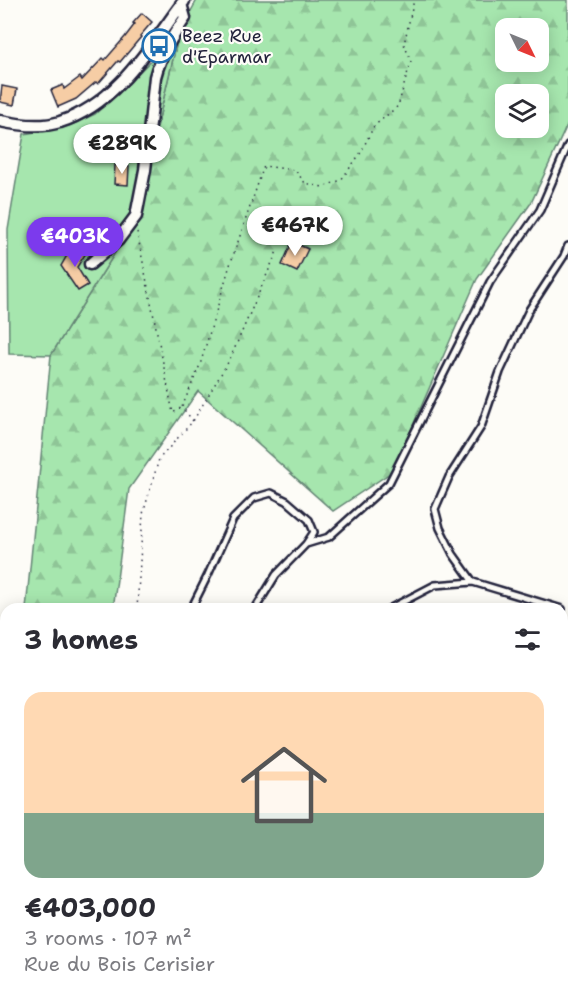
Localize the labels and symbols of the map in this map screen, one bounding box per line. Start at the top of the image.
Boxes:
north arrow [495,18,549,72]
place label: Beez Rue d'Eparmar [182,24,272,69]
bus stop icon: Beez Rue d'Eparmar [141,28,177,64]
pin: €289K [80,124,164,175]
pin: €467K [253,206,337,257]
pin: €403K [33,217,117,268]

